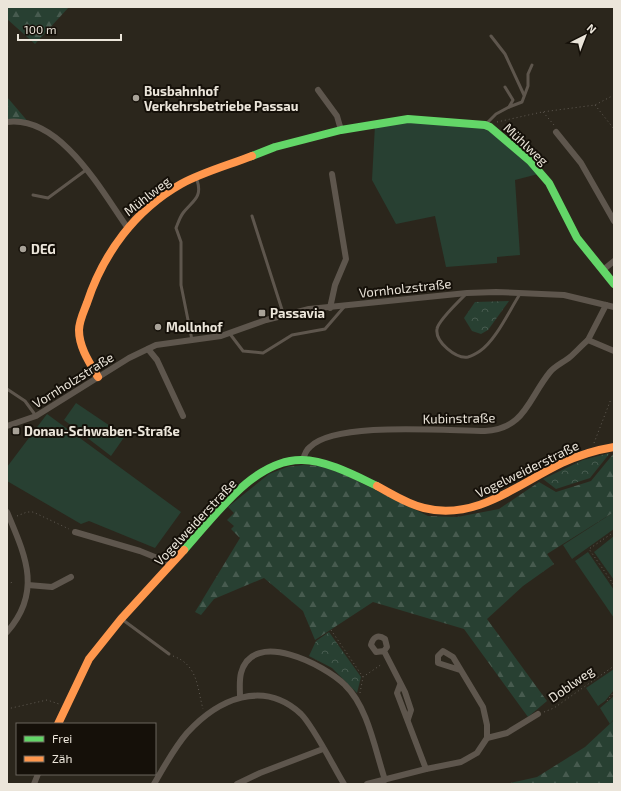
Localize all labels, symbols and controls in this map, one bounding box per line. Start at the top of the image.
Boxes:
scale bar [18,16,121,42]
north arrow [565,16,605,56]
text: N [585,21,599,36]
text: 100 m [24,22,56,36]
place label: Busbahnhof Verkehrsbetriebe Passau [144,83,298,114]
marker: Busbahnhof Verkehrsbetriebe Passau [131,93,141,103]
street label: Mühlweg [500,119,552,169]
street label: Mühlweg [120,173,174,219]
place label: DEG [31,241,56,257]
marker: DEG [18,244,28,254]
street label: Vornholzstraße [358,275,452,301]
place label: Passavia [270,305,325,321]
marker: Passavia [257,308,267,318]
place label: Mollnhof [166,319,223,335]
marker: Mollnhof [153,322,163,332]
street label: Vornholzstraße [29,349,117,411]
street label: Kubinstraße [422,409,496,427]
place label: Donau-Schwaben-Straße [24,423,180,439]
marker: Donau-Schwaben-Straße [11,426,21,436]
street label: Vogelweiderstraße [473,437,581,501]
street label: Vogelweiderstraße [151,475,239,569]
street label: Doblweg [545,663,597,705]
legend [16,723,156,775]
text: Frei [52,731,72,745]
text: Zäh [52,751,72,765]

